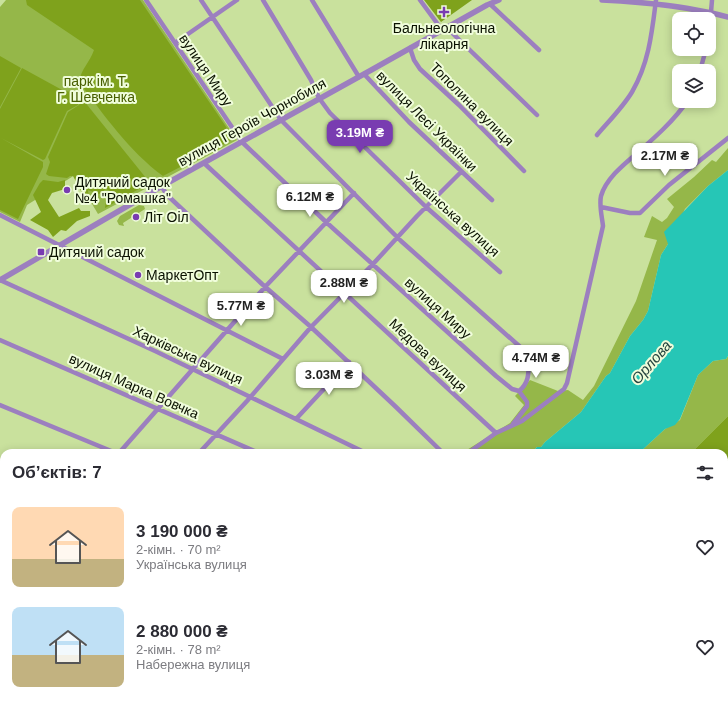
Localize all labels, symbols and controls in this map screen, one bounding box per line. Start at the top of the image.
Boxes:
marker: Бальнеологічна лікарня [438,6,450,18]
map controls [672,12,716,108]
button: locate [672,12,716,56]
place label: Бальнеологічна лікарня [393,20,495,52]
street label: вулиця Миру [176,31,236,109]
street label: Тополина вулиця [427,59,517,149]
button: layers [672,64,716,108]
street label: вулиця Лесі Українки [373,67,481,175]
park label: парк ім. Т. Г. Шевченка [57,73,135,105]
street label: вулиця Героїв Чорнобиля [175,75,329,169]
pin: 3.19M ₴ [323,120,397,154]
text: 3.19M ₴ [336,125,384,140]
pin: 2.17M ₴ [628,143,702,177]
text: 2.17M ₴ [641,148,689,163]
street label: Українська вулиця [403,168,503,260]
place label: Дитячий садок №4 "Ромашка" [75,174,171,206]
pin: 6.12M ₴ [273,184,347,218]
marker: Дитячий садок №4 "Ромашка" [62,185,72,195]
text: 6.12M ₴ [286,189,334,204]
place label: Літ Оіл [144,209,189,225]
marker: Літ Оіл [131,212,141,222]
place label: Дитячий садок [49,244,145,260]
marker: Дитячий садок [36,247,46,257]
place label: МаркетОпт [146,267,219,283]
marker: МаркетОпт [133,270,143,280]
pin: 2.88M ₴ [307,270,381,304]
street label: вулиця Миру [402,274,474,342]
text: 2.88M ₴ [320,275,368,290]
pin: 5.77M ₴ [204,293,278,327]
text: 5.77M ₴ [217,298,265,313]
street label: Медова вулиця [386,315,470,395]
street label: Харківська вулиця [131,323,245,387]
water label: Орлова [627,337,675,387]
pin: 4.74M ₴ [499,345,573,379]
street label: вулиця Марка Вовчка [67,350,202,422]
text: 4.74M ₴ [512,350,560,365]
pin: 3.03M ₴ [292,362,366,396]
text: 3.03M ₴ [305,367,353,382]
icon: filters [694,462,716,484]
text: Об’єктів: 7 [12,463,102,482]
text: 3 190 000 ₴ [136,522,228,541]
icon: home [44,523,92,571]
icon: heart [694,536,716,558]
text: 2-кімн. · 70 m² [136,542,221,557]
text: Українська вулиця [136,557,247,572]
text: 2 880 000 ₴ [136,622,228,641]
icon: home [44,623,92,671]
icon: heart [694,636,716,658]
text: 2-кімн. · 78 m² [136,642,221,657]
text: Набережна вулиця [136,657,250,672]

